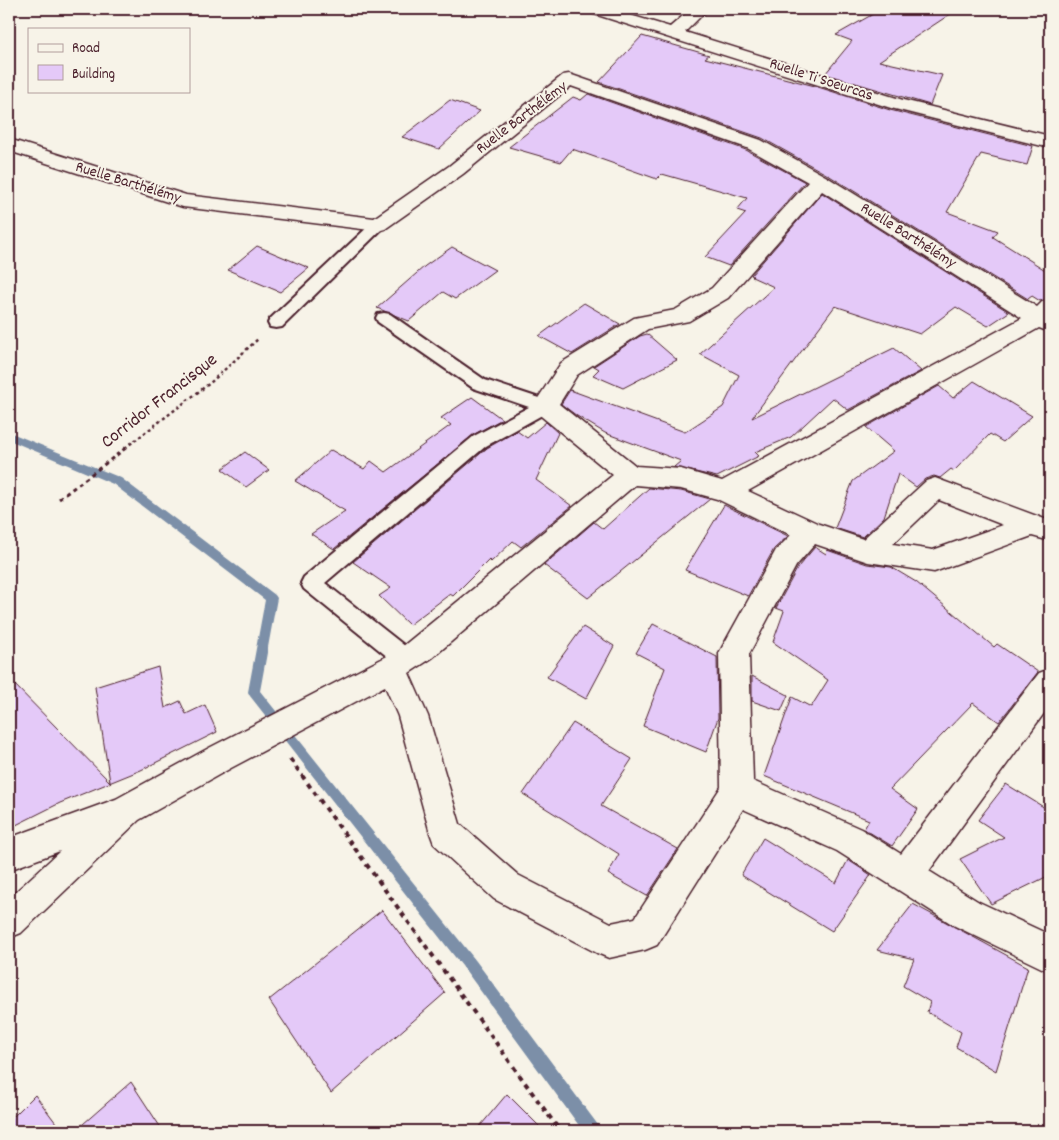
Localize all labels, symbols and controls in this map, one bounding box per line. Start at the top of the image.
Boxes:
legend [28,28,190,92]
text: Road [72,38,100,60]
street label: Ruelle Ti Soeurcas [766,52,876,108]
text: Building [72,64,115,86]
street label: Ruelle Barthélémy [471,76,573,160]
street label: Ruelle Barthélémy [72,156,184,210]
street label: Ruelle Barthélémy [856,197,961,275]
street label: Corridor Francisque [96,348,224,456]

